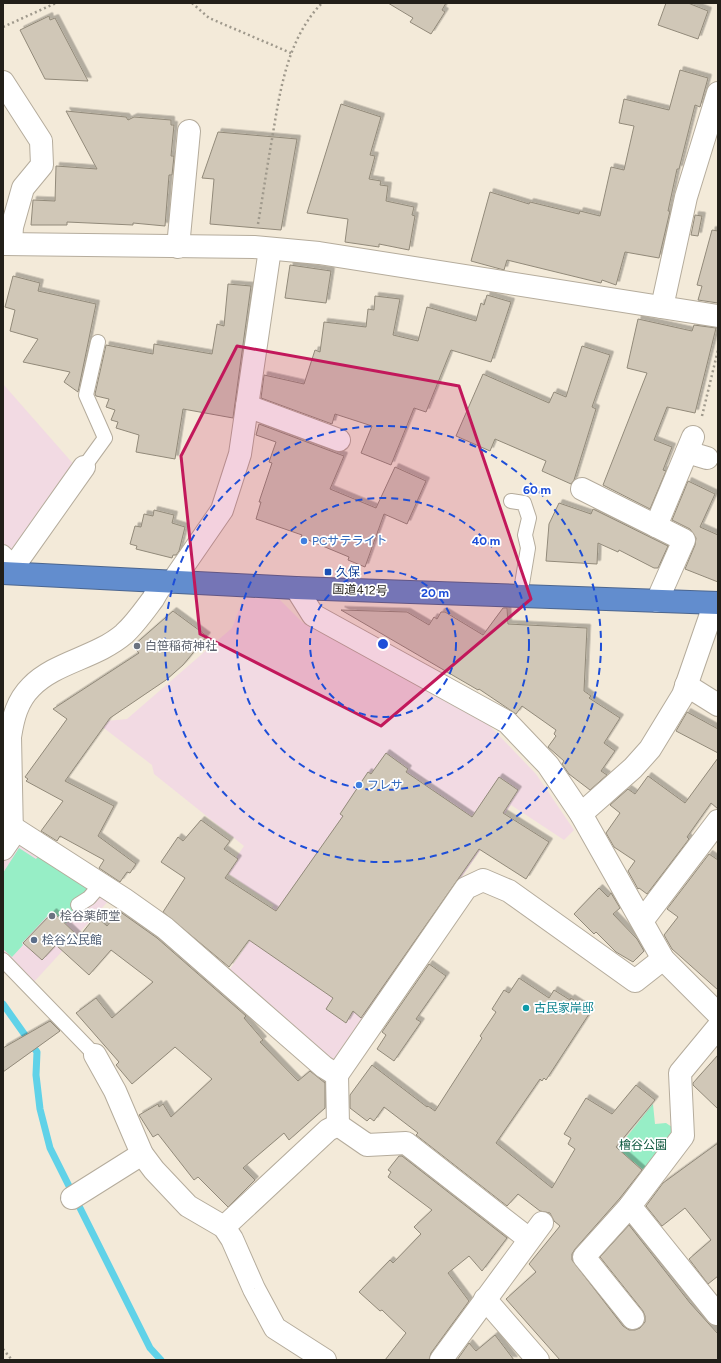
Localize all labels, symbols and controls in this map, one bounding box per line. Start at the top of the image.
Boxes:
text: 60 m [523,483,551,497]
place label: PCサテライト [312,534,388,548]
text: 40 m [472,534,500,548]
marker: PCサテライト [299,536,309,546]
place label: 久保 [336,565,360,579]
marker: 久保 [323,567,333,577]
street label: 国道412号 [332,582,388,598]
text: 20 m [421,586,449,600]
centre of rings [376,637,390,651]
place label: 白笹稲荷神社 [145,639,217,653]
marker: 白笹稲荷神社 [132,641,142,651]
place label: フレサ [367,778,403,792]
marker: フレサ [354,780,364,790]
place label: 桧谷薬師堂 [60,909,120,923]
marker: 桧谷薬師堂 [47,911,57,921]
place label: 桧谷公民館 [42,933,102,947]
marker: 桧谷公民館 [29,935,39,945]
place label: 古民家岸邸 [534,1001,594,1015]
marker: 古民家岸邸 [521,1003,531,1013]
park label: 檜谷公園 [619,1138,667,1152]

